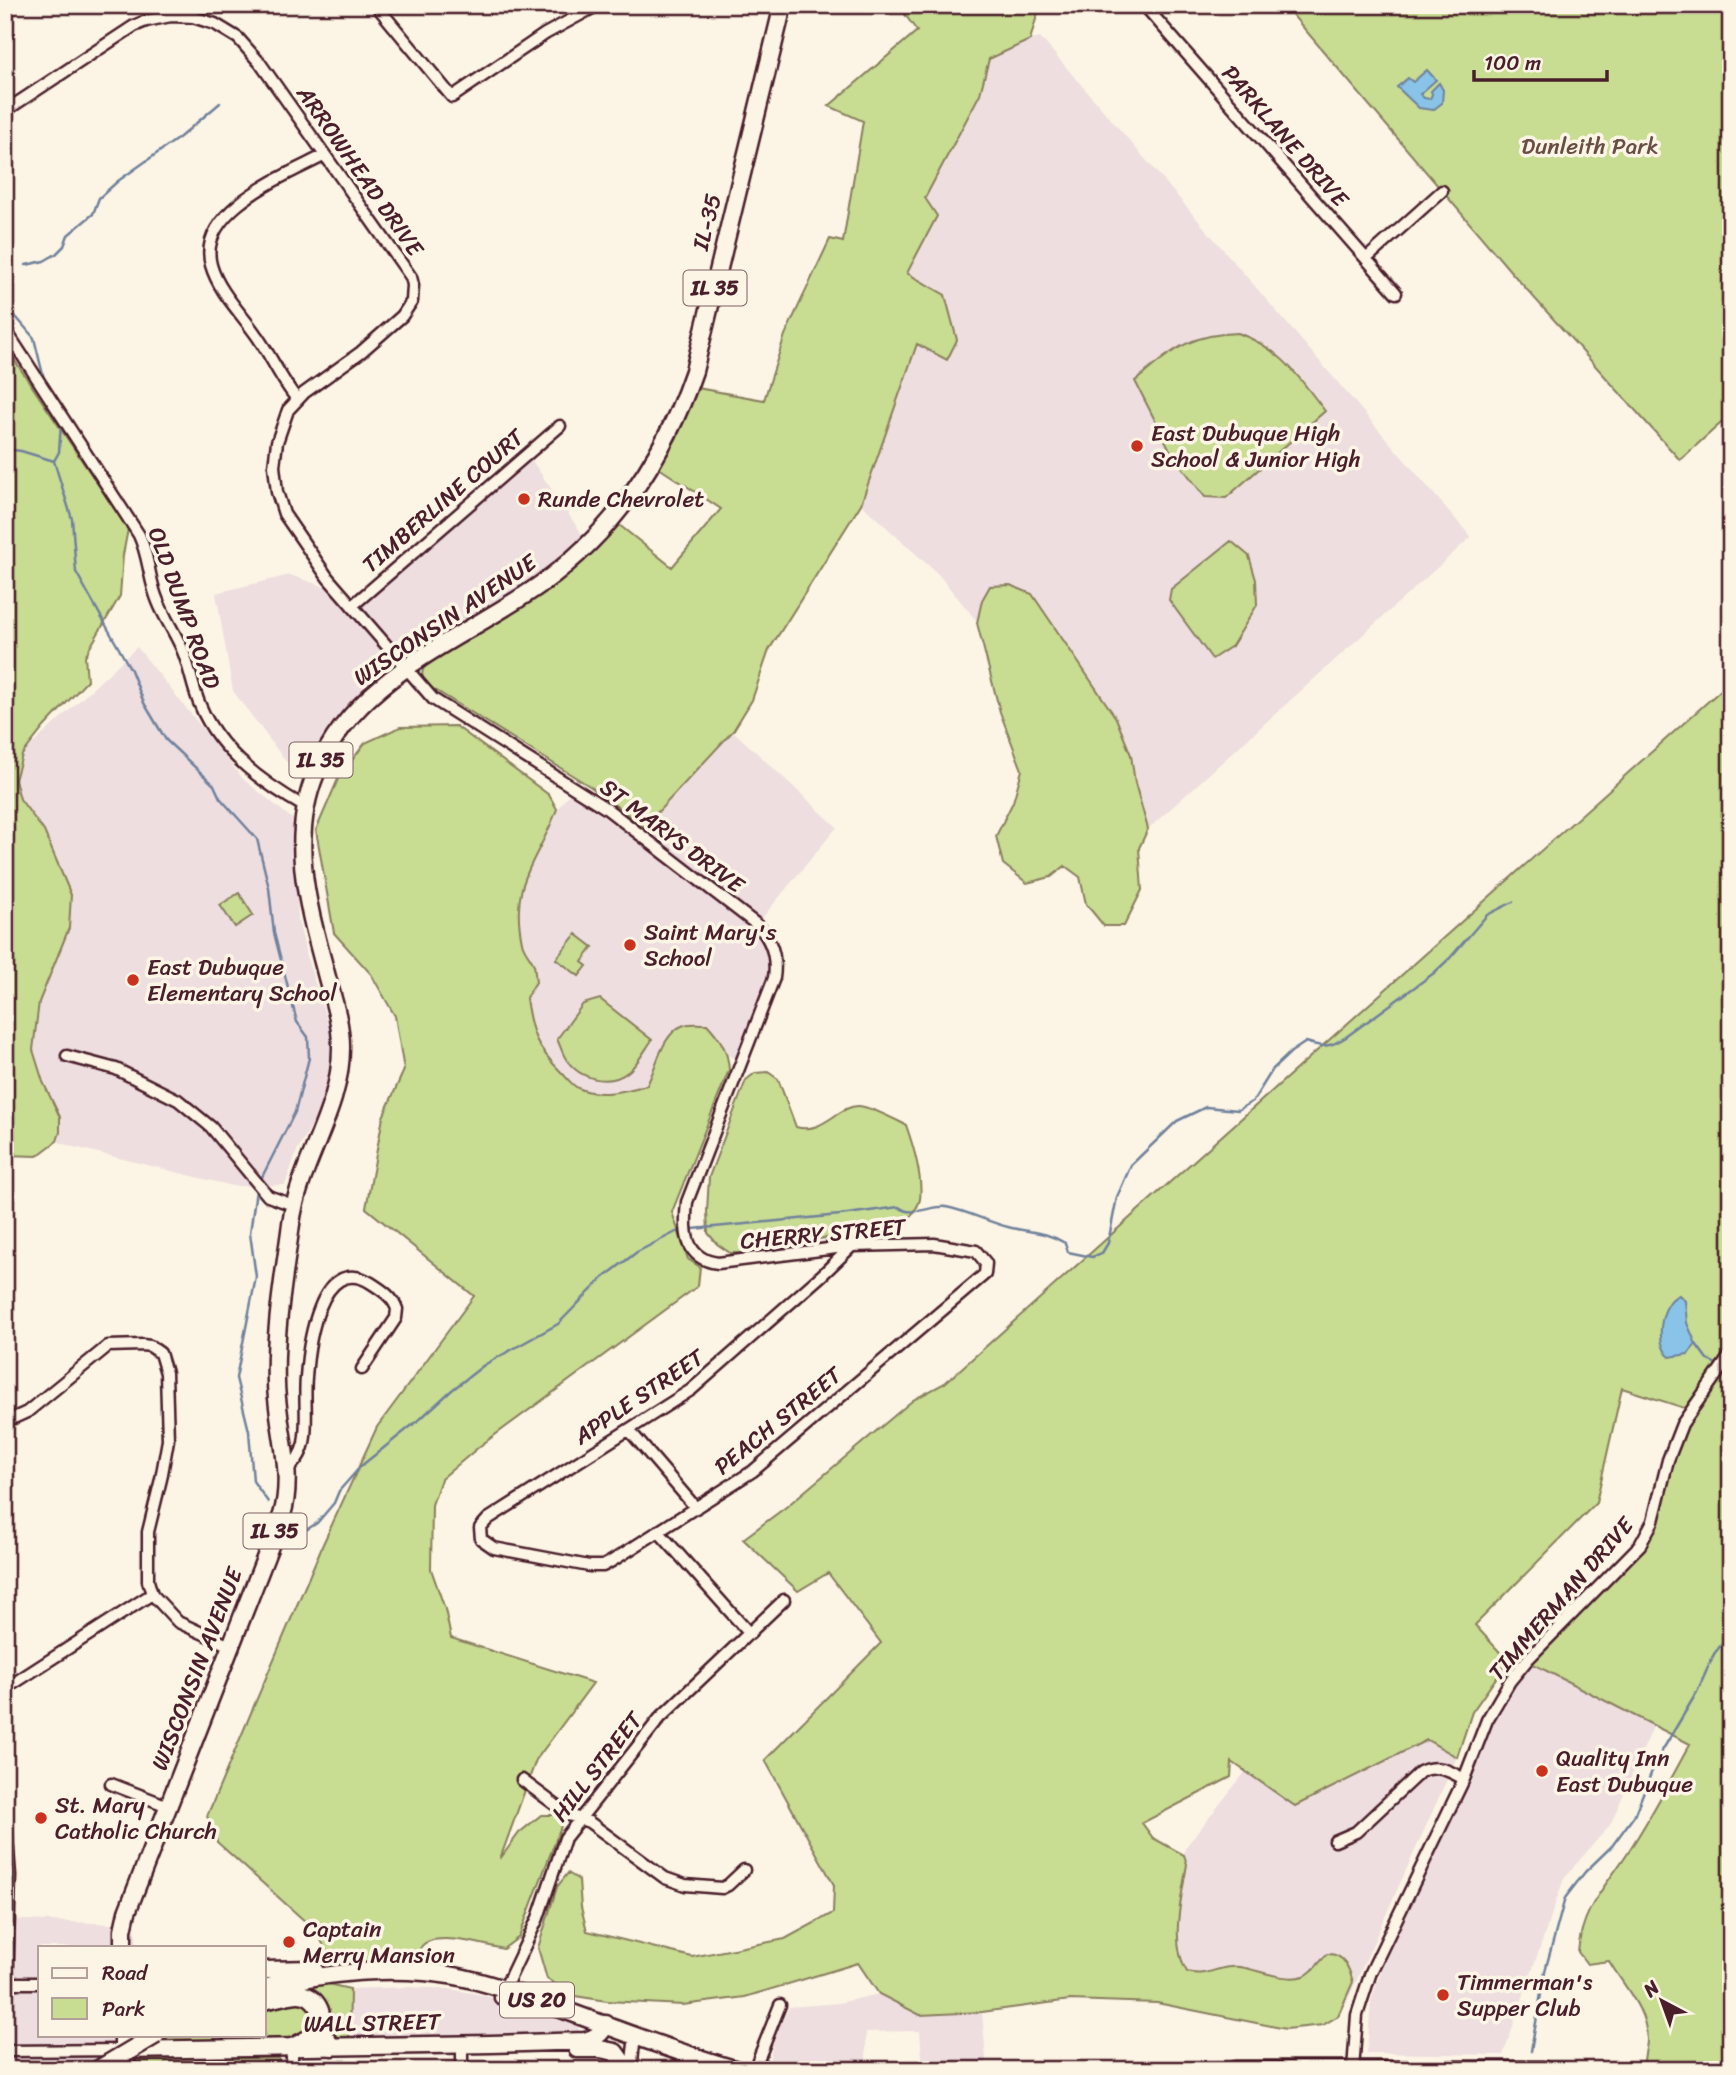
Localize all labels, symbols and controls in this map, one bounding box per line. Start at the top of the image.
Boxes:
scale bar [1474,38,1606,82]
text: 100 m [1484,44,1541,82]
street label: PARKLANE DRIVE [1211,55,1360,218]
street label: ARROWHEAD DRIVE [285,76,435,266]
park label: Dunleith Park [1521,126,1659,167]
street label: IL-35 [680,189,734,256]
road number: IL 35 [684,270,746,306]
place label: East Dubuque High School & Junior High [1151,413,1361,480]
street label: TIMBERLINE COURT [352,417,535,584]
marker: East Dubuque High School & Junior High [1129,438,1145,454]
place label: Runde Chevrolet [538,479,704,520]
marker: Runde Chevrolet [516,491,532,507]
street label: OLD DUMP ROAD [136,521,232,695]
street label: WISCONSIN AVENUE [345,542,546,697]
road number: IL 35 [290,742,352,778]
street label: ST MARYS DRIVE [591,768,754,905]
place label: Saint Mary's School [644,912,777,979]
marker: Saint Mary's School [622,937,638,953]
place label: East Dubuque Elementary School [147,947,337,1014]
marker: East Dubuque Elementary School [125,972,141,988]
street label: CHERRY STREET [739,1206,909,1262]
street label: APPLE STREET [564,1337,714,1457]
street label: PEACH STREET [705,1355,852,1486]
street label: TIMMERMAN DRIVE [1478,1507,1645,1691]
road number: IL 35 [244,1514,306,1548]
street label: WISCONSIN AVENUE [139,1560,255,1777]
street label: HILL STREET [540,1702,654,1831]
place label: Quality Inn East Dubuque [1556,1738,1693,1805]
marker: Quality Inn East Dubuque [1534,1763,1550,1779]
place label: St. Mary Catholic Church [55,1785,217,1852]
marker: St. Mary Catholic Church [33,1810,49,1826]
place label: Captain Merry Mansion [303,1909,455,1976]
marker: Captain Merry Mansion [281,1934,297,1950]
legend [38,1946,266,2036]
text: Road [102,1954,149,1992]
place label: Timmerman's Supper Club [1457,1962,1593,2029]
north arrow [1628,1966,1698,2036]
text: N [1635,1971,1668,2006]
road number: US 20 [500,1982,574,2018]
marker: Timmerman's Supper Club [1435,1987,1451,2003]
text: Park [102,1990,145,2028]
street label: WALL STREET [303,2001,442,2045]

